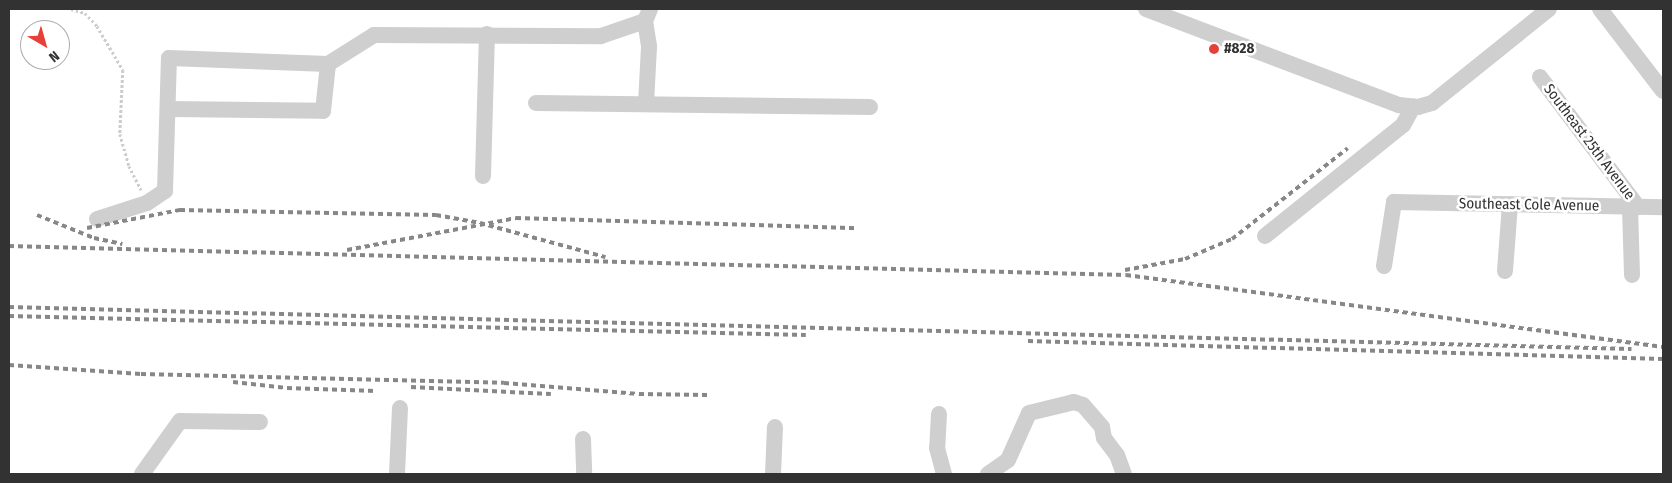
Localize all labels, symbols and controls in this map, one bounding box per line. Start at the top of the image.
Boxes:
north arrow [20,20,70,70]
place label: #828 [1224,40,1254,58]
marker: #828 [1208,43,1220,55]
text: N [45,47,62,66]
street label: Southeast 25th Avenue [1540,81,1638,203]
street label: Southeast Cole Avenue [1459,195,1599,215]

